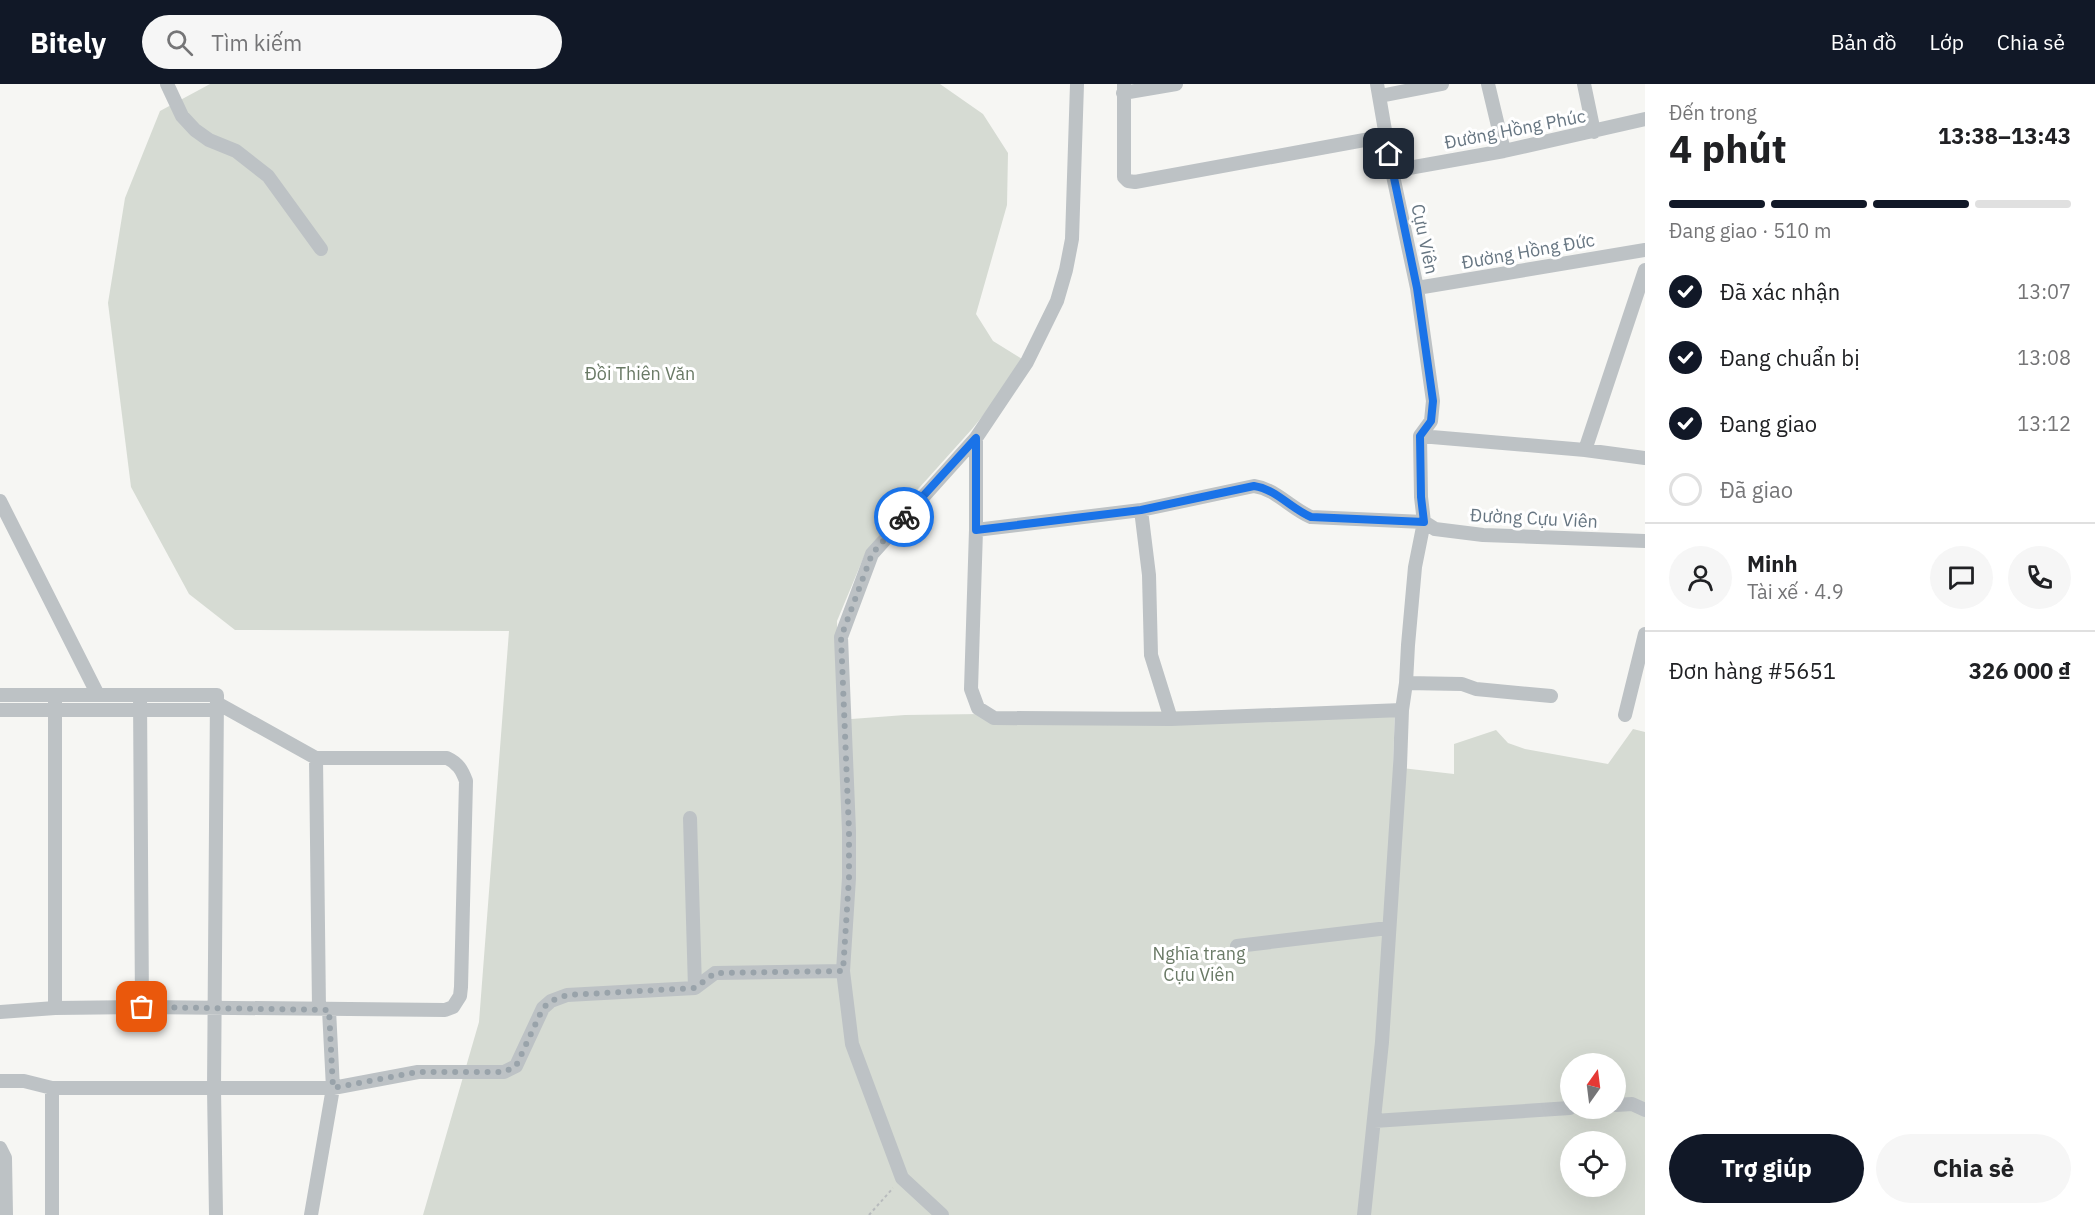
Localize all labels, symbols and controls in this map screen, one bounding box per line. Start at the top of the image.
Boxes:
search box [142,15,562,69]
text: Bitely [30,24,106,61]
icon: search [163,26,196,59]
text: Tìm kiếm [211,28,302,57]
text: Bản đồ [1831,28,1897,56]
text: Lớp [1930,28,1964,56]
text: Chia sẻ [1997,28,2065,56]
text: Đến trong [1669,99,1757,126]
street label: Đường Hồng Phúc [1442,104,1588,154]
text: 13:38–13:43 [1938,121,2071,150]
text: 4 phút [1669,123,1787,174]
pin [1363,128,1414,179]
icon: home [1372,137,1405,170]
street label: Cựu Viên [1406,202,1444,276]
text: Đang giao · 510 m [1669,217,1831,244]
street label: Đường Hồng Đức [1460,228,1596,274]
icon: check [1669,275,1702,308]
text: Đã xác nhận [1720,277,1840,306]
text: 13:07 [2017,278,2071,305]
icon: check [1669,341,1702,374]
text: Đang chuẩn bị [1720,343,1860,372]
text: 13:08 [2017,344,2071,371]
park label: Đồi Thiên Văn [585,362,695,385]
icon: check [1669,407,1702,440]
text: Đang giao [1720,409,1817,438]
text: 13:12 [2017,410,2071,437]
text: Đã giao [1720,475,1793,504]
courier [874,487,934,547]
icon: bike [888,501,921,534]
street label: Đường Cựu Viên [1470,503,1598,533]
button: person [1669,546,1732,609]
button: chat [1930,546,1993,609]
button: phone [2008,546,2071,609]
text: Minh [1747,549,1798,578]
text: Tài xế · 4.9 [1747,578,1844,605]
text: Đơn hàng #5651 [1669,656,1836,685]
text: 326 000 ₫ [1969,656,2071,685]
park label: Nghĩa trang Cựu Viên [1152,942,1246,986]
pin [116,981,167,1032]
icon: bag [125,990,158,1023]
north arrow [1560,1053,1626,1119]
map controls [1560,1053,1626,1197]
button: locate [1560,1131,1626,1197]
button: Trợ giúp [1669,1134,1864,1203]
button: Chia sẻ [1876,1134,2071,1203]

